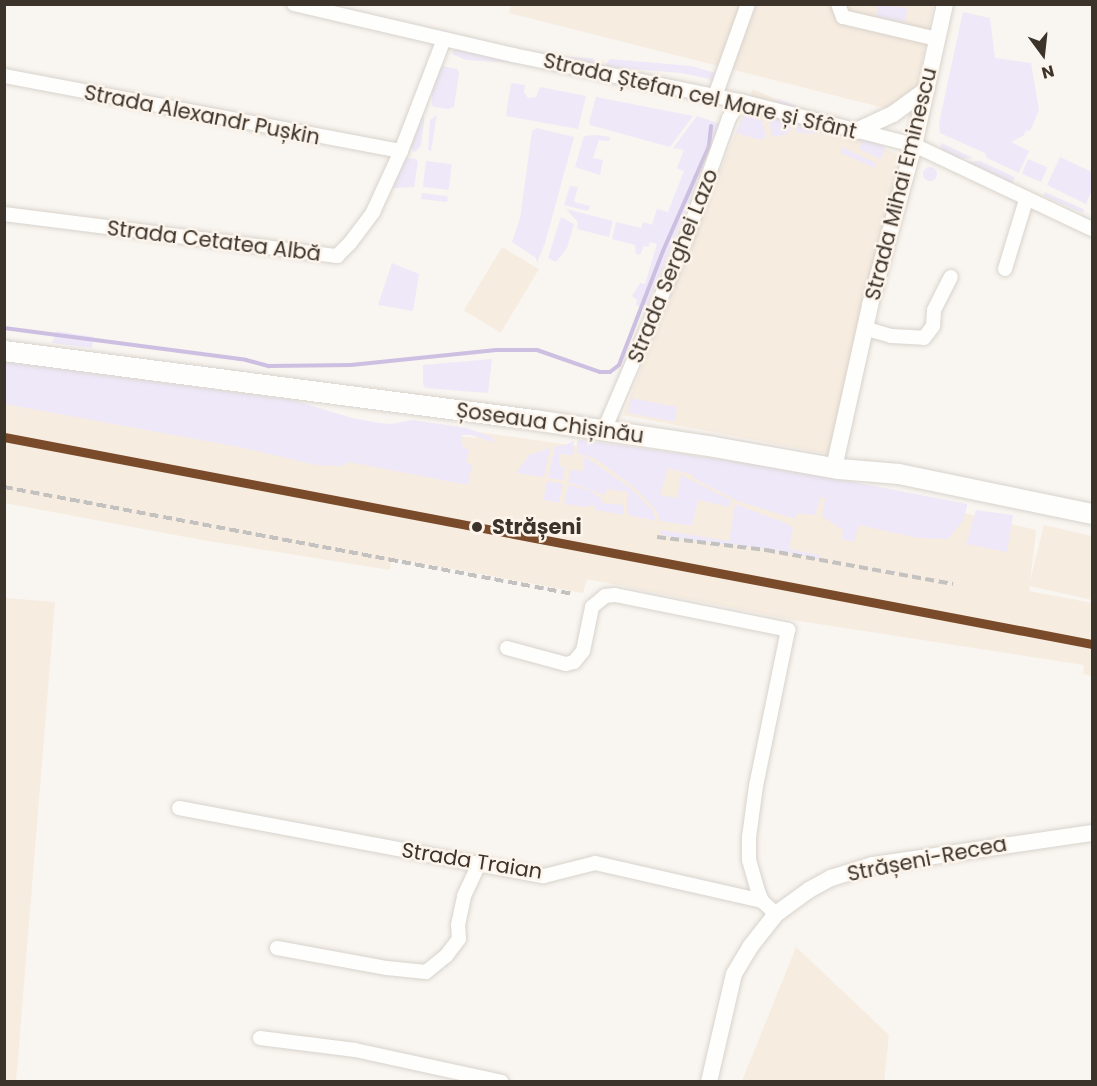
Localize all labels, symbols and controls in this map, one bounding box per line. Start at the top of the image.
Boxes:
north arrow [1013,24,1073,84]
street label: Strada Ștefan cel Mare și Sfânt [541,48,859,144]
text: N [1039,59,1057,85]
street label: Strada Mihai Eminescu [860,65,942,303]
street label: Strada Alexandr Pușkin [82,80,322,150]
street label: Strada Serghei Lazo [623,165,723,367]
street label: Strada Cetatea Albă [106,215,322,267]
street label: Șoseaua Chișinău [455,397,645,449]
place label: Strășeni [492,514,582,540]
marker: Strășeni [467,517,487,537]
street label: Strășeni-Recea [845,831,1009,887]
street label: Strada Traian [400,837,544,885]

